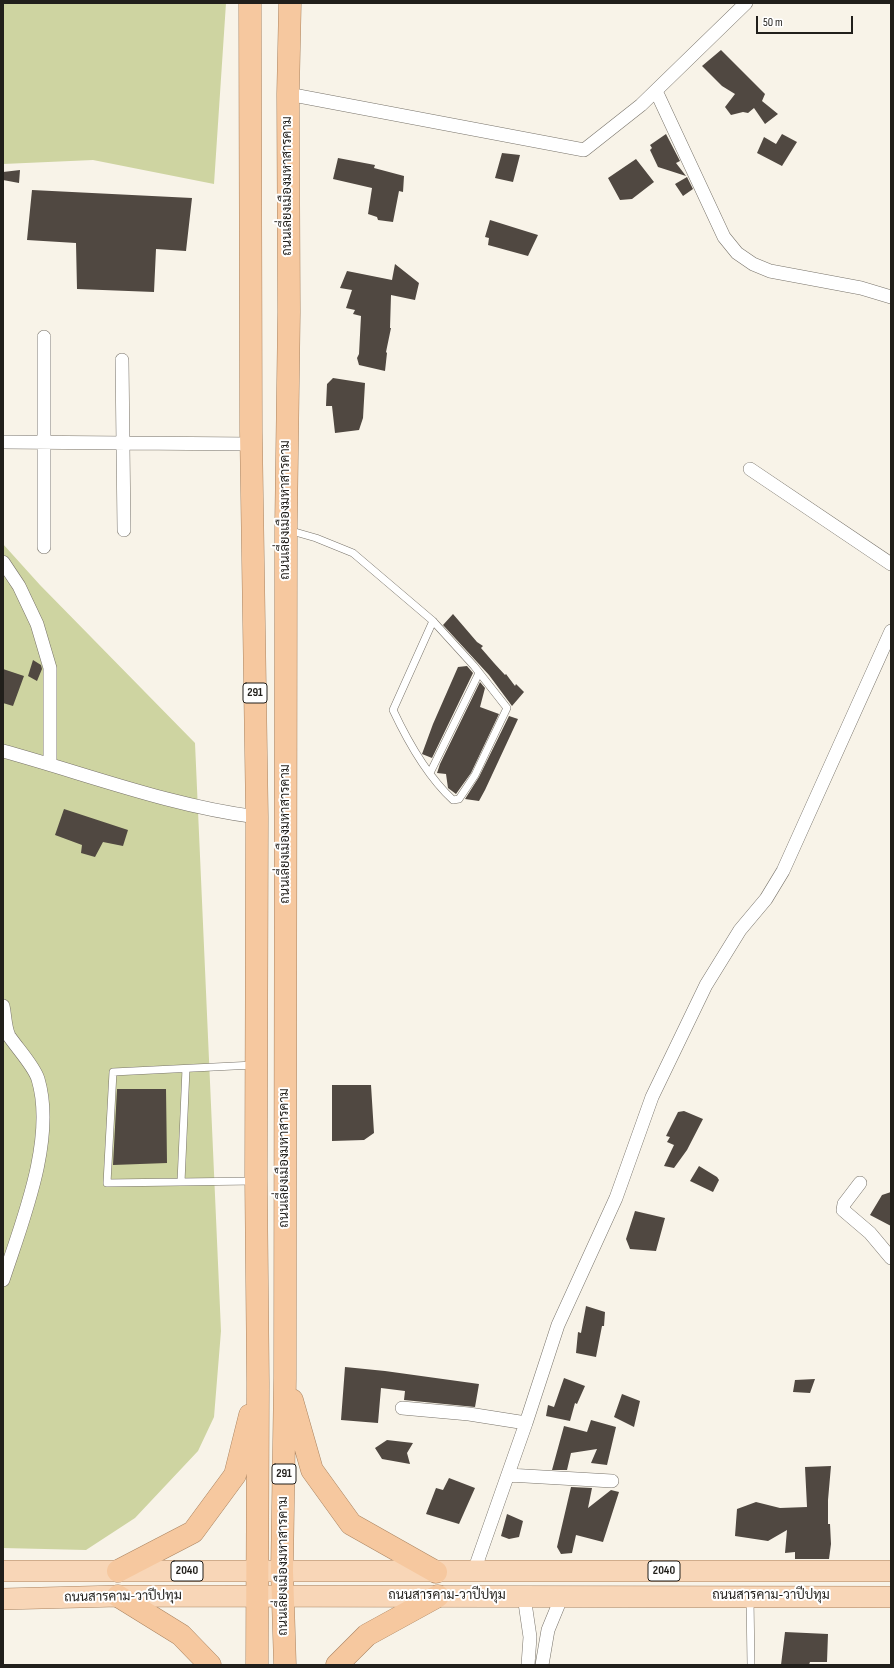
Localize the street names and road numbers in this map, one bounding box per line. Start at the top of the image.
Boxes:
street label: ถนนเลี่ยงเมืองมหาสารคาม [280,116,296,256]
street label: ถนนเลี่ยงเมืองมหาสารคาม [278,440,294,580]
road number: 291 [243,683,267,703]
street label: ถนนเลี่ยงเมืองมหาสารคาม [278,764,294,904]
street label: ถนนเลี่ยงเมืองมหาสารคาม [277,1088,293,1228]
road number: 291 [272,1464,296,1484]
street label: ถนนเลี่ยงเมืองมหาสารคาม [276,1496,292,1636]
road number: 2040 [171,1561,203,1581]
road number: 2040 [648,1561,680,1581]
street label: ถนนสารคาม-วาปีปทุม [64,1588,182,1606]
street label: ถนนสารคาม-วาปีปทุม [388,1588,506,1604]
street label: ถนนสารคาม-วาปีปทุม [712,1588,830,1604]

